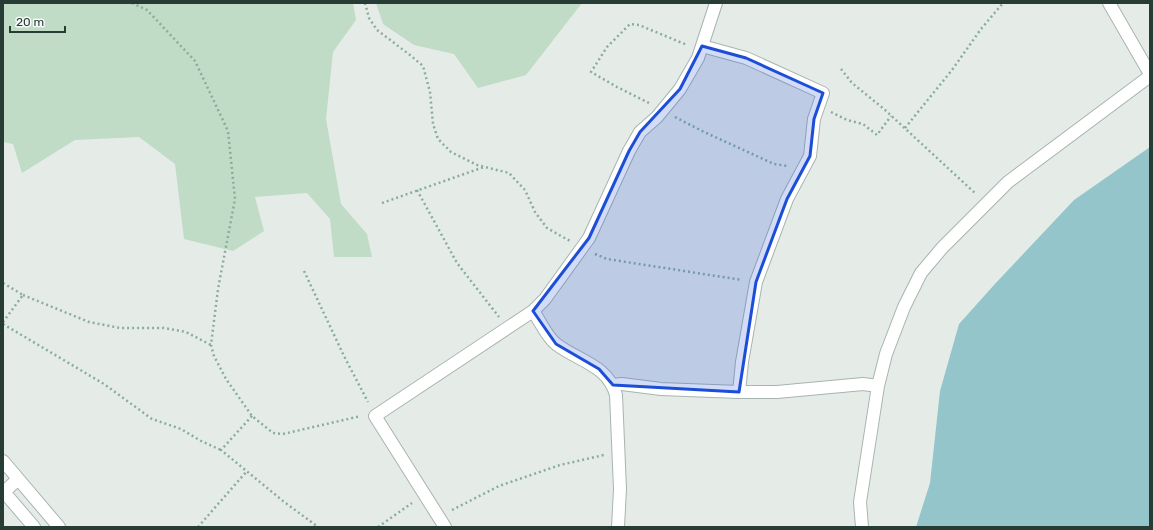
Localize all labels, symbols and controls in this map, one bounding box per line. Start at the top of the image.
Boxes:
scale bar [10,8,65,34]
text: 20 m [16,15,44,29]

